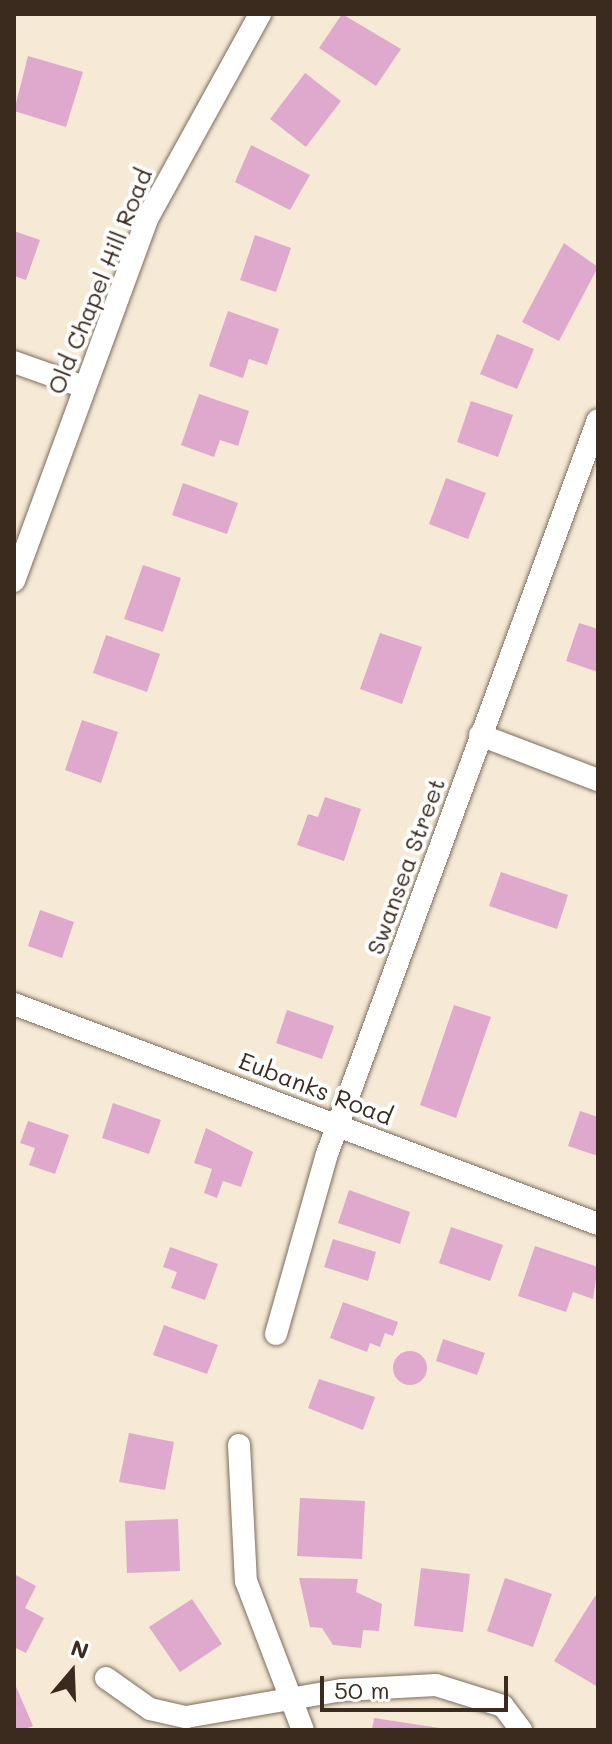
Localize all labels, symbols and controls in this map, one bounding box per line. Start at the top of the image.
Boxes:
street label: Old Chapel Hill Road [41,164,157,398]
street label: Swansea Street [360,774,450,958]
street label: Eubanks Road [235,1045,397,1131]
north arrow [32,1632,112,1712]
text: N [67,1632,93,1665]
scale bar [324,1660,512,1710]
text: 50 m [334,1674,390,1705]

